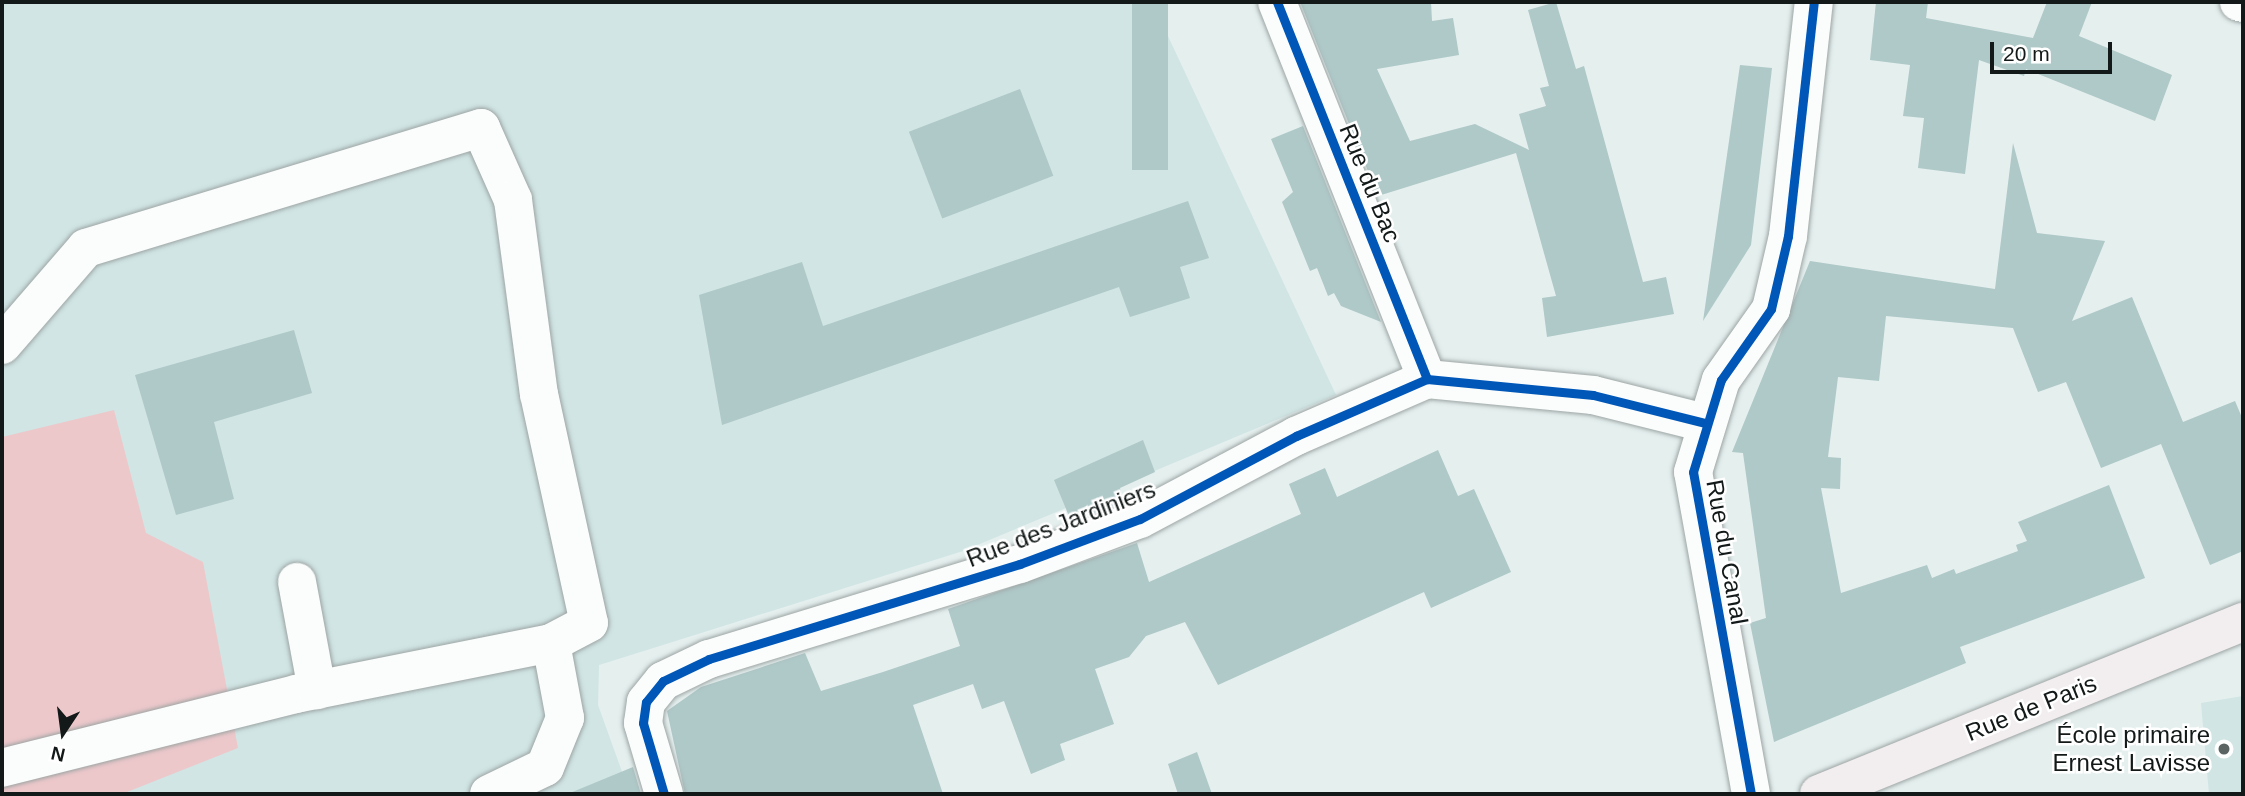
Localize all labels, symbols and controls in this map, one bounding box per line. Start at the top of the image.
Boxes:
scale bar [1993,28,2116,72]
text: 20 m [2003,42,2050,65]
street label: Rue du Bac [1333,119,1407,247]
street label: Rue des Jardiniers [962,475,1160,573]
street label: Rue du Canal [1700,477,1754,627]
street label: Rue de Paris [1961,669,2101,747]
north arrow [28,698,98,768]
place label: École primaire Ernest Lavisse [2053,721,2210,777]
marker: École primaire Ernest Lavisse [2216,741,2232,757]
text: N [49,742,67,766]

